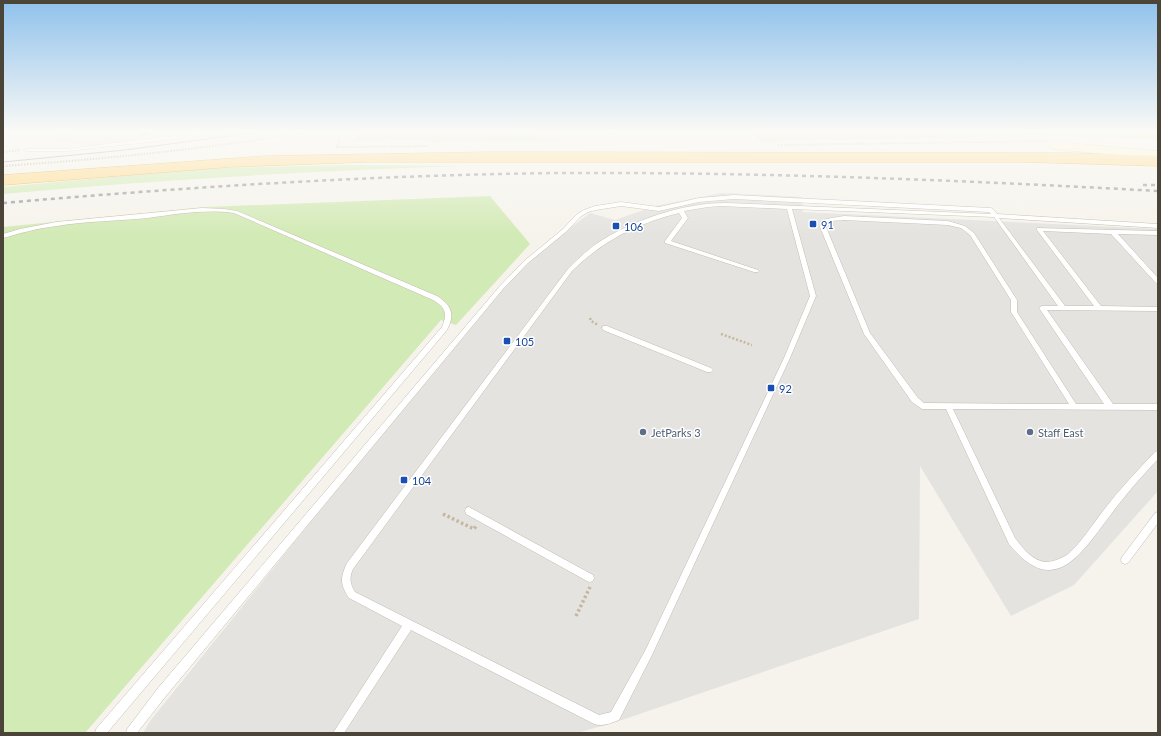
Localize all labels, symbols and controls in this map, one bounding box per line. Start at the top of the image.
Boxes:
place label: 91 [821,218,834,231]
marker: 91 [808,219,818,229]
place label: 106 [624,220,643,233]
marker: 106 [611,221,621,231]
place label: 105 [515,335,534,348]
marker: 105 [502,336,512,346]
place label: 92 [779,382,792,395]
marker: 92 [766,383,776,393]
place label: JetParks 3 [651,426,701,439]
place label: Staff East [1038,426,1083,439]
marker: JetParks 3 [638,427,648,437]
marker: Staff East [1025,427,1035,437]
place label: 104 [412,474,432,487]
marker: 104 [399,475,409,485]

